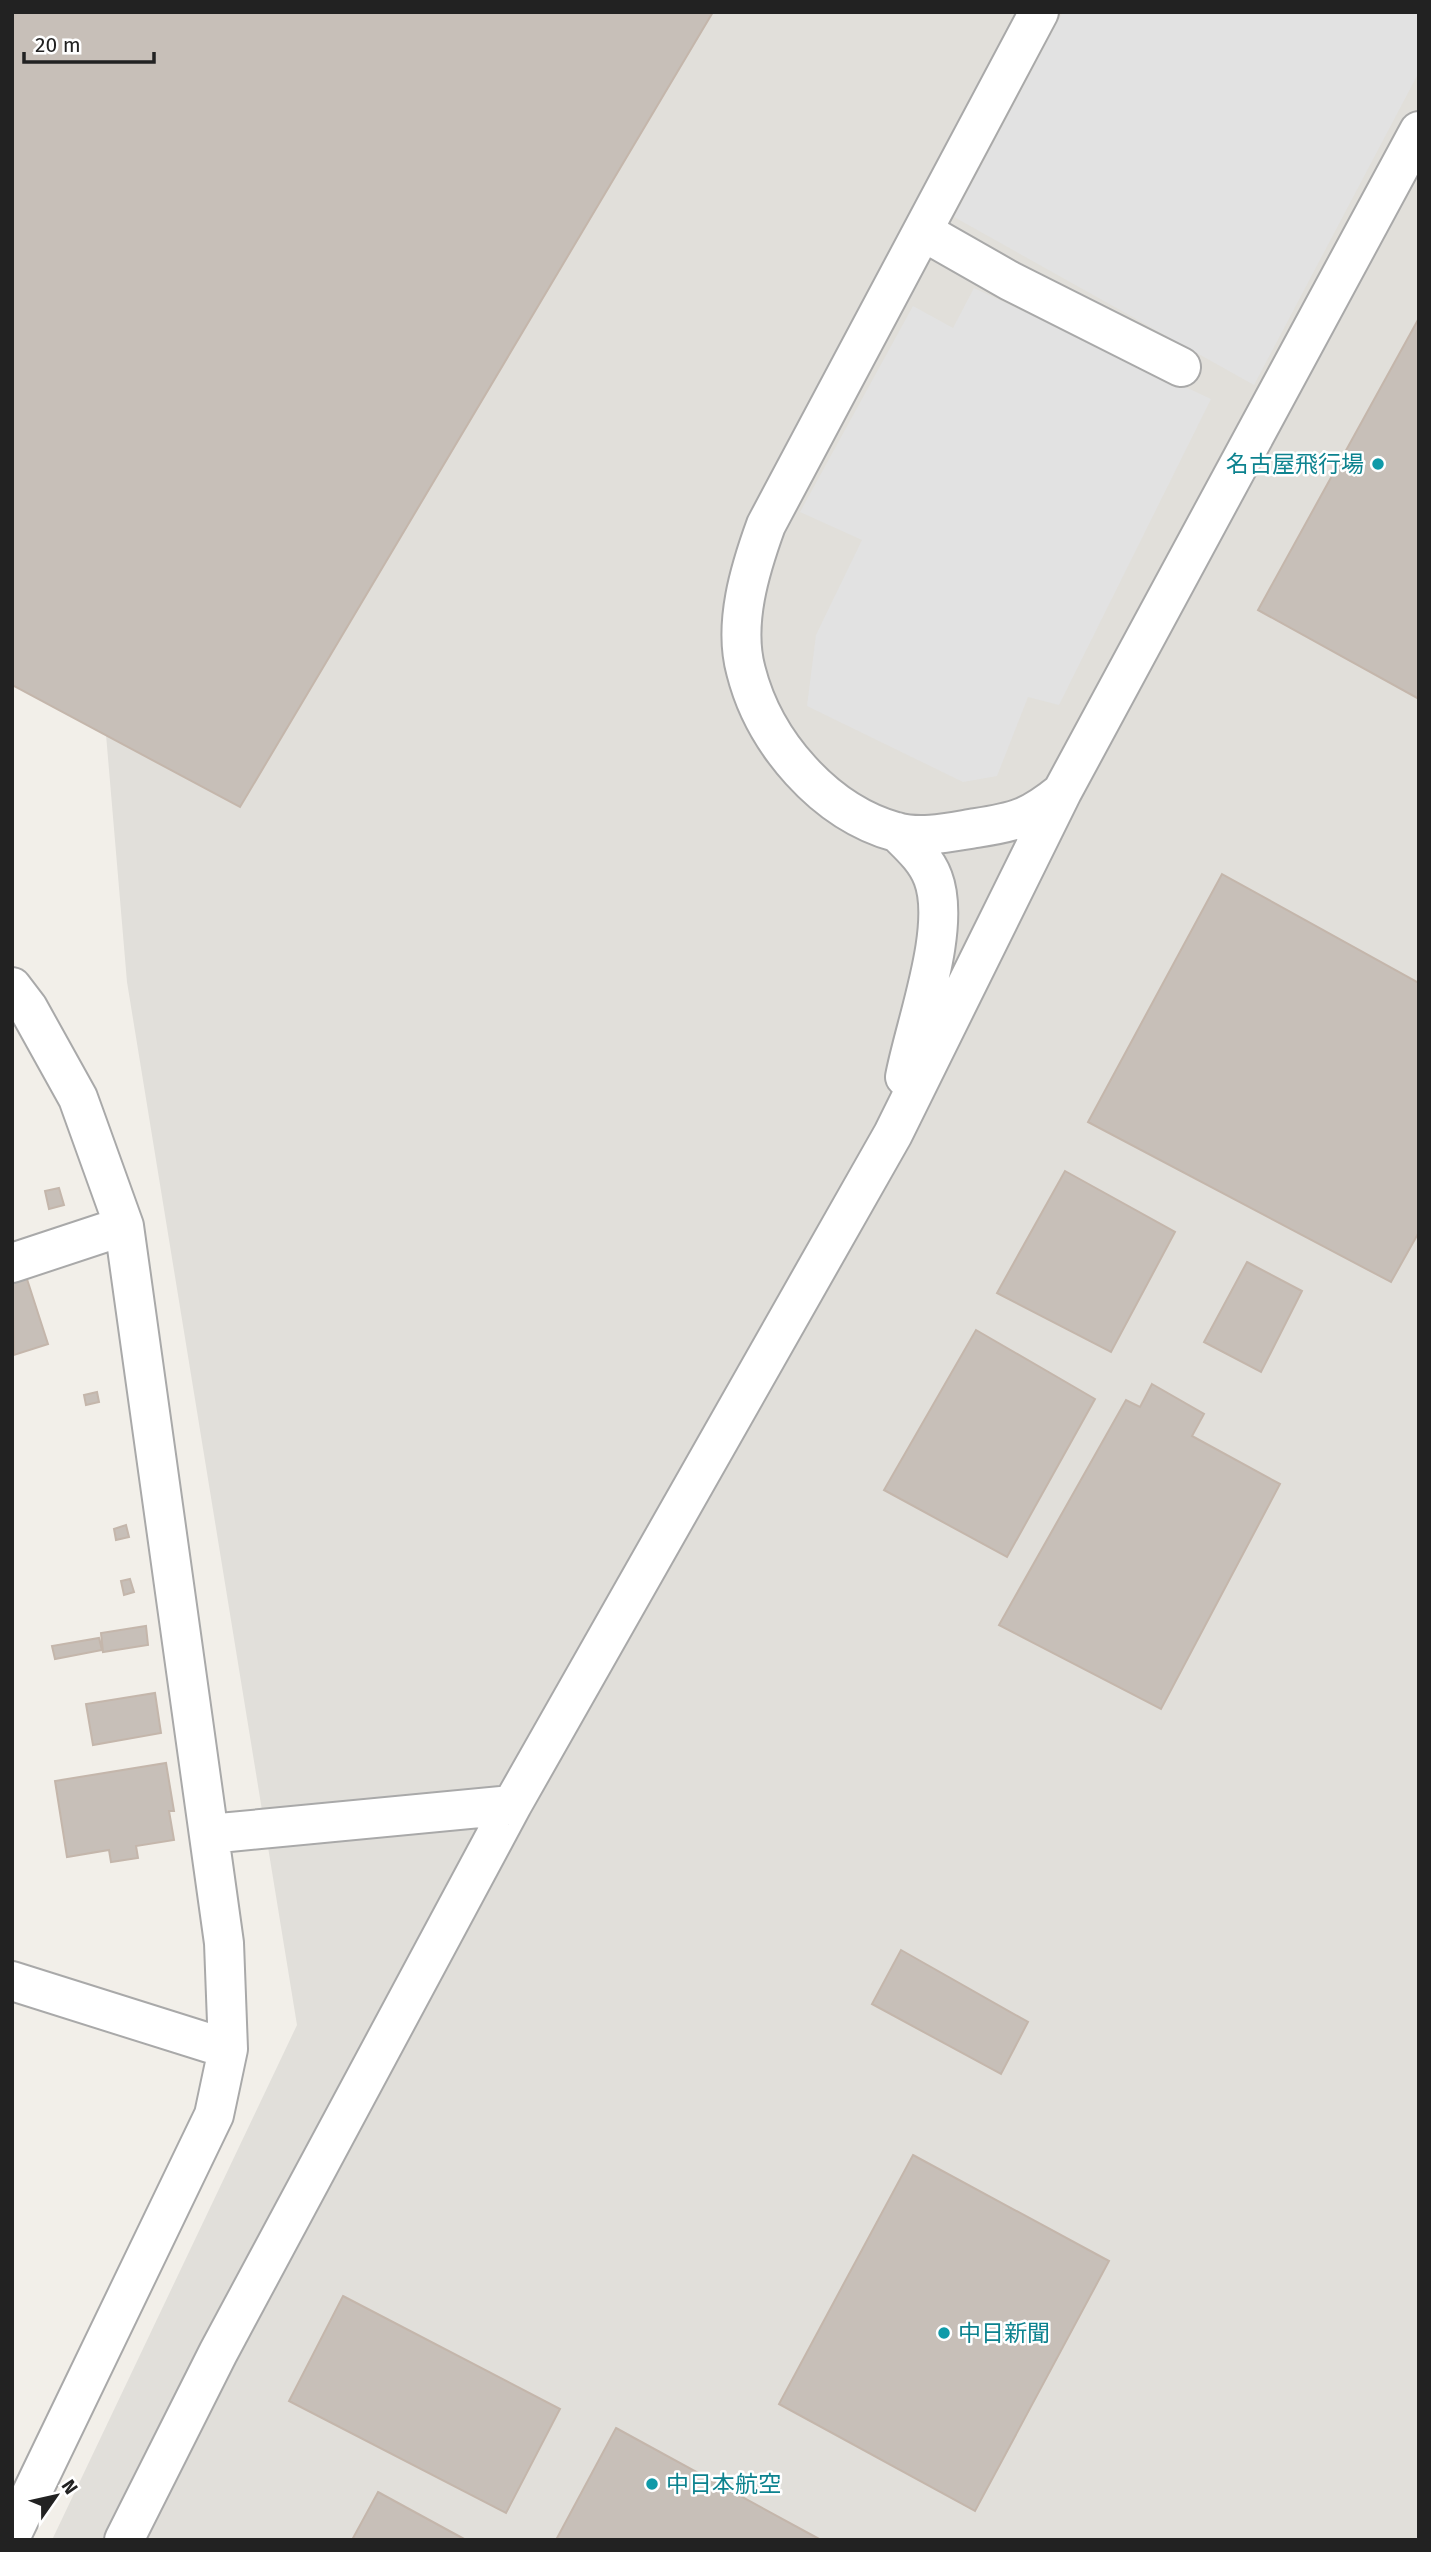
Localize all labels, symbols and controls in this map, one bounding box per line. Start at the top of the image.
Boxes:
scale bar [24,21,154,65]
text: 20 m [35,32,81,58]
place label: 名古屋飛行場 [1226,450,1364,478]
marker: 名古屋飛行場 [1370,456,1386,472]
place label: 中日新聞 [958,2319,1050,2347]
marker: 中日新聞 [936,2325,952,2341]
north arrow [21,2461,91,2531]
place label: 中日本航空 [666,2470,781,2498]
text: N [57,2475,83,2498]
marker: 中日本航空 [644,2476,660,2492]

